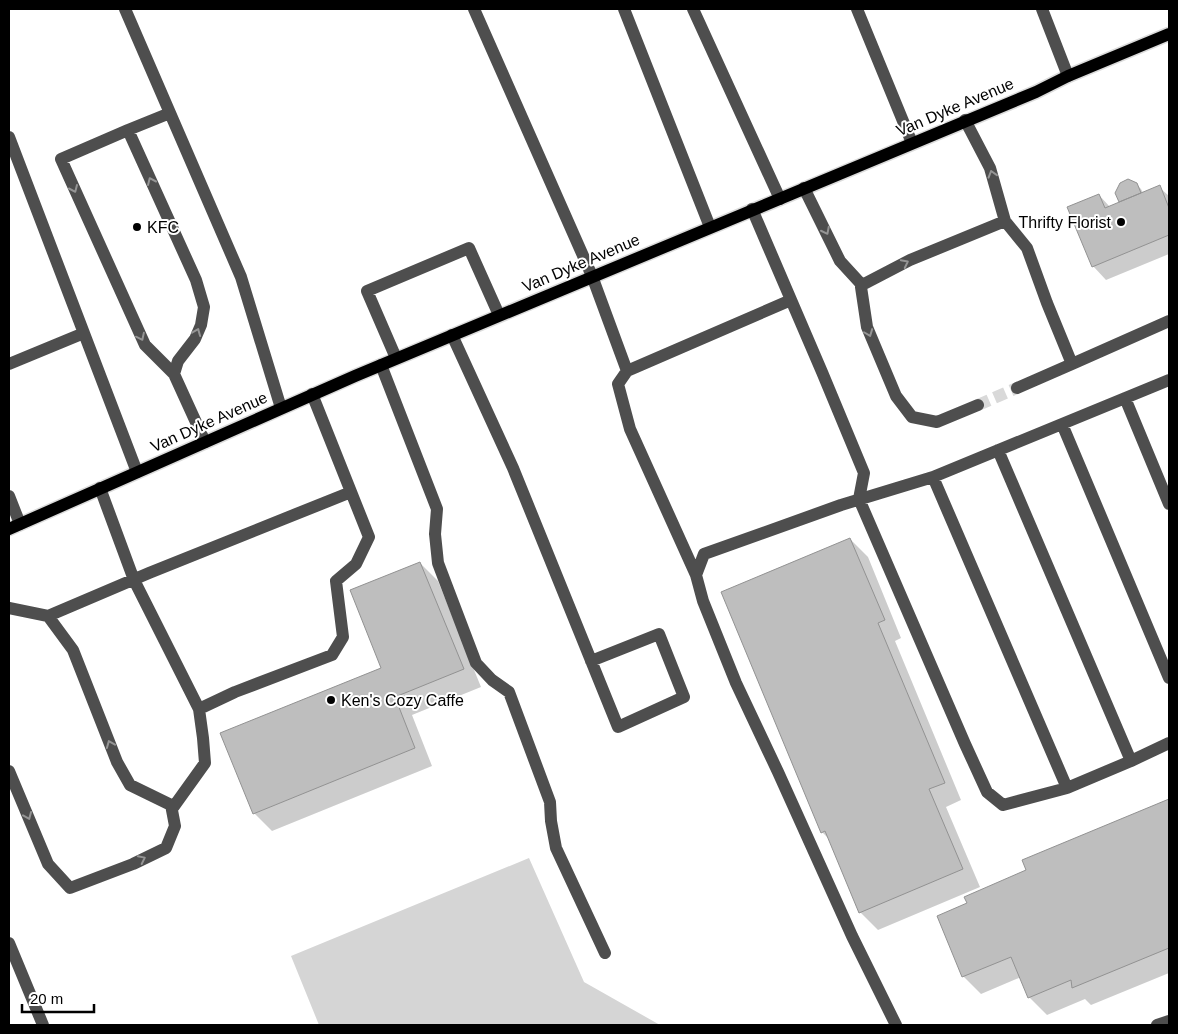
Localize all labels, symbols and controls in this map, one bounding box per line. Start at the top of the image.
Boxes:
street label: Van Dyke Avenue [894,75,1016,139]
one-way arrow [987,170,997,179]
one-way arrow [147,177,158,186]
one-way arrow [68,184,79,193]
place label: Thrifty Florist [1019,214,1112,231]
marker: Thrifty Florist [1115,216,1127,228]
place label: KFC [147,219,179,236]
marker: KFC [131,221,143,233]
one-way arrow [819,226,829,235]
street label: Van Dyke Avenue [520,231,642,295]
one-way arrow [900,259,909,269]
one-way arrow [191,328,202,337]
one-way arrow [863,328,873,337]
one-way arrow [135,332,145,341]
street label: Van Dyke Avenue [148,389,270,455]
place label: Ken's Cozy Caffe [341,692,464,709]
marker: Ken's Cozy Caffe [325,694,337,706]
one-way arrow [106,741,116,749]
one-way arrow [21,811,32,820]
one-way arrow [137,855,146,865]
scale bar [22,982,95,1014]
text: 20 m [30,990,63,1007]

